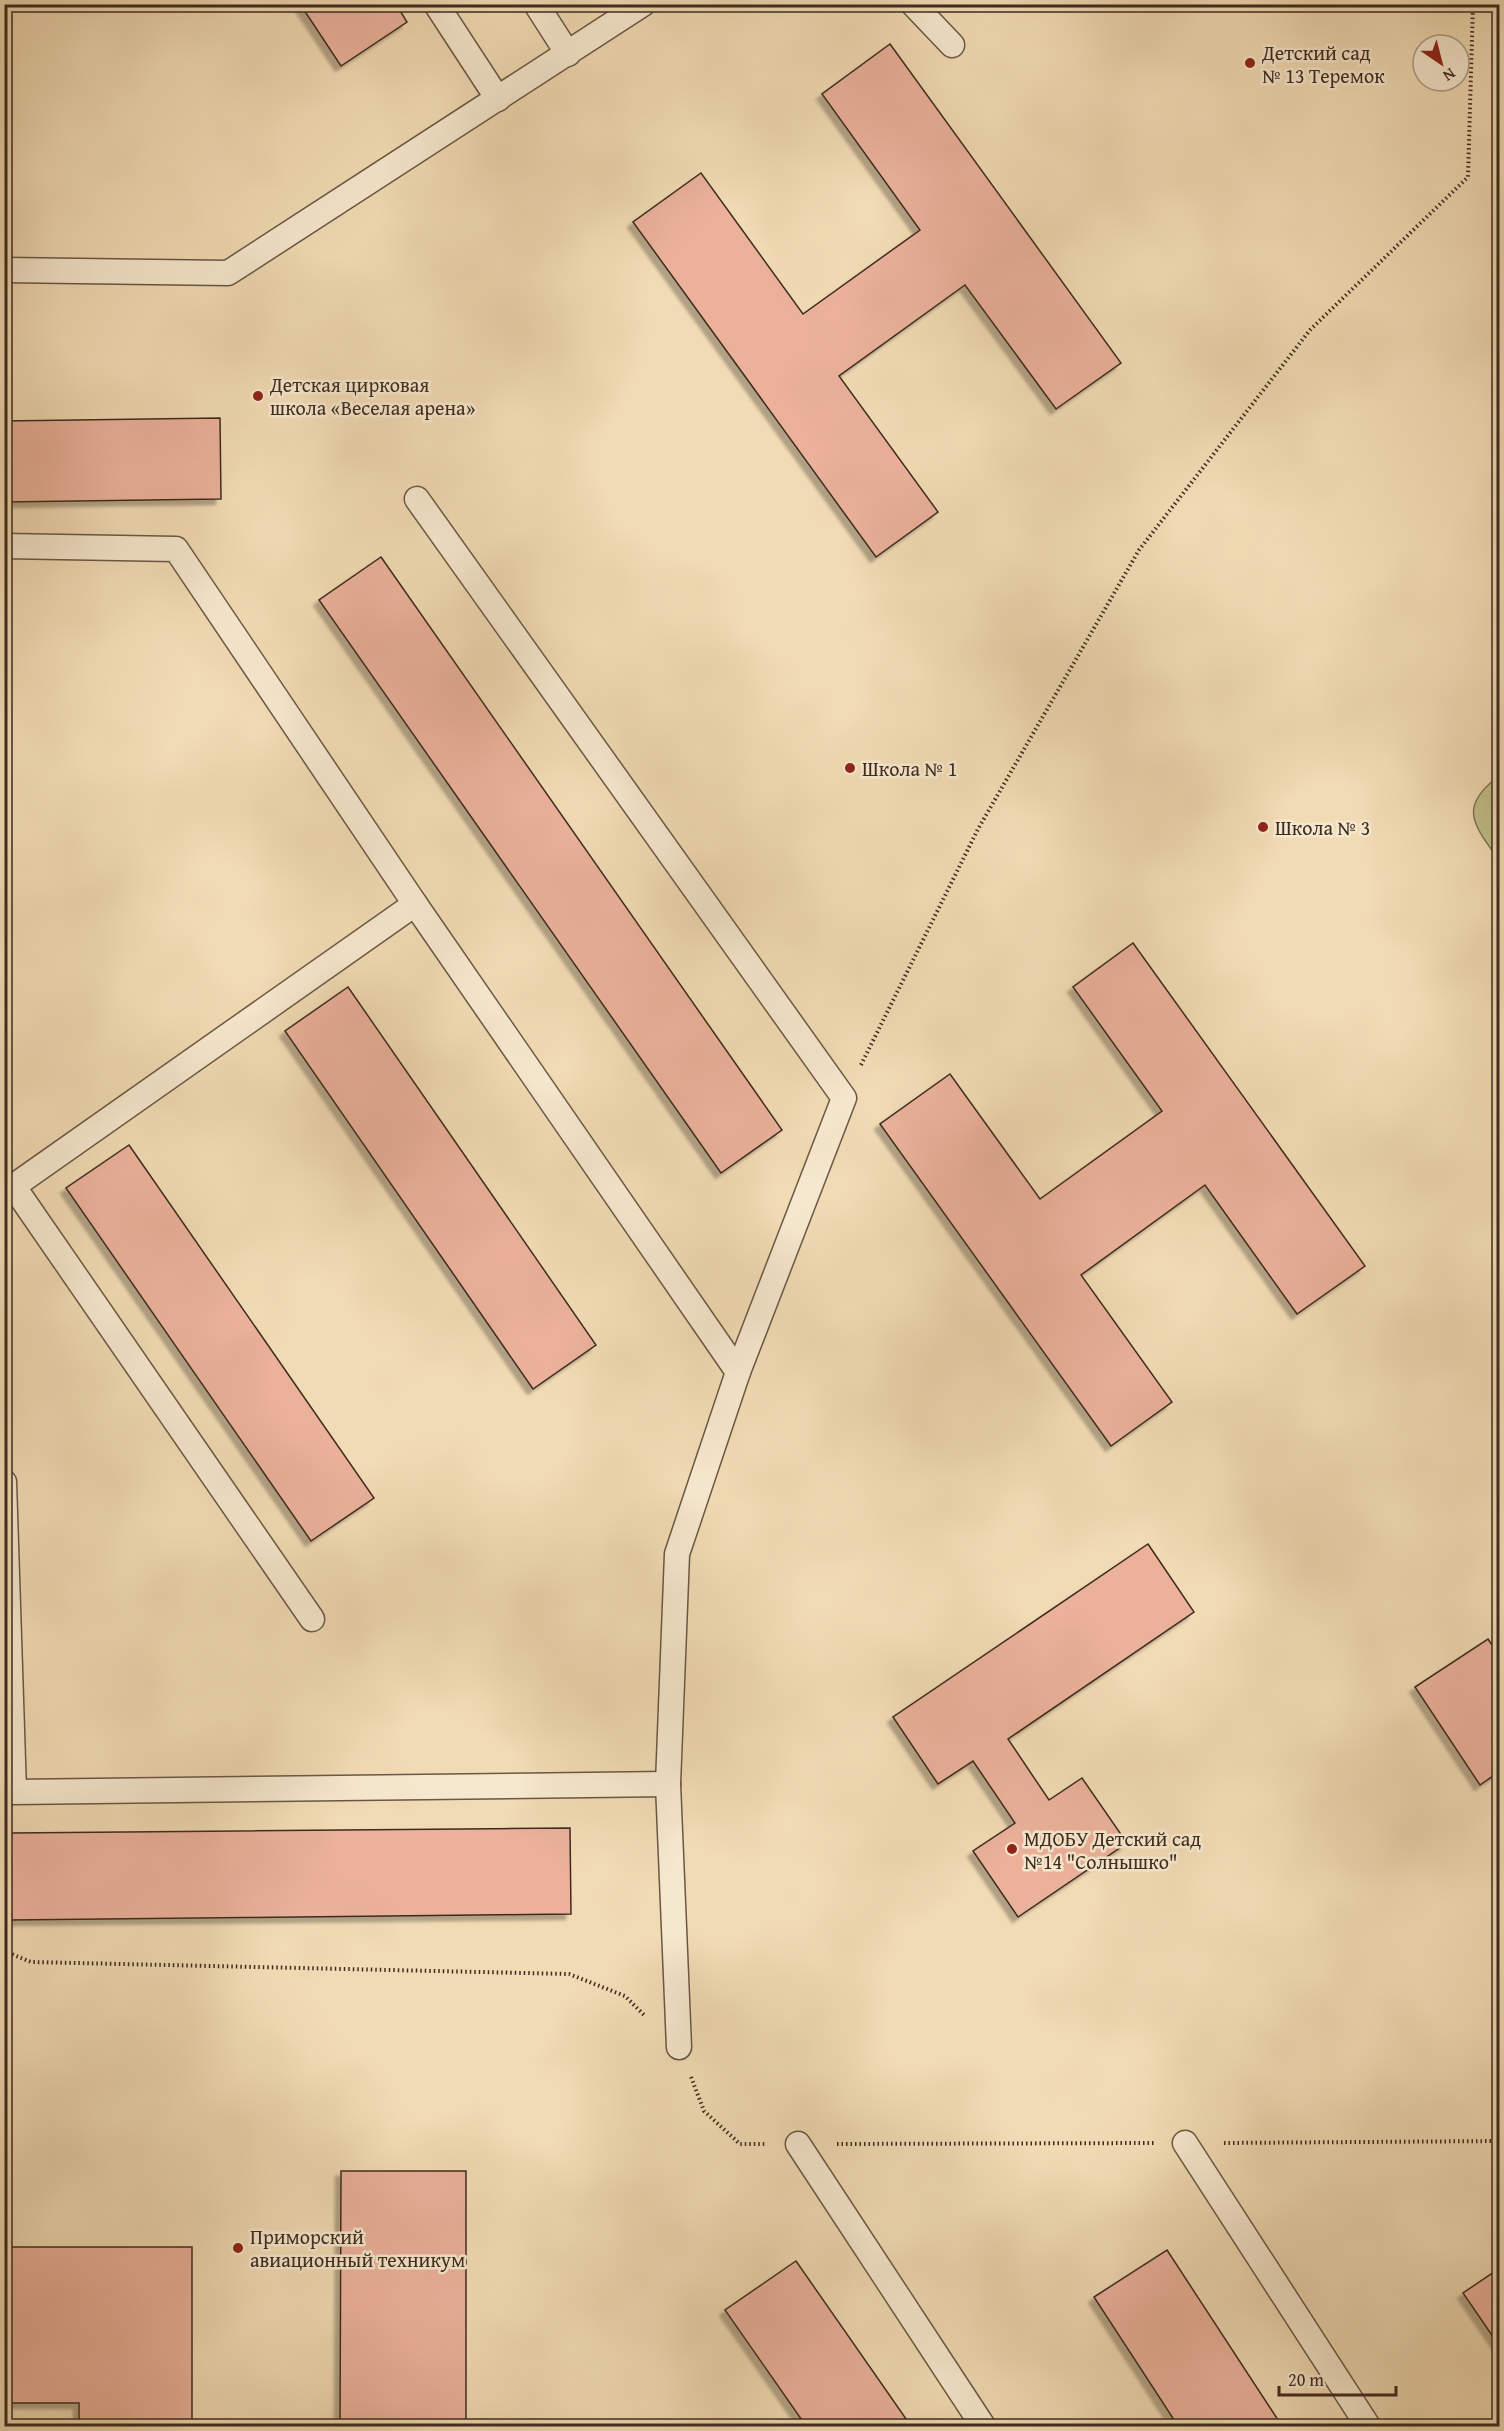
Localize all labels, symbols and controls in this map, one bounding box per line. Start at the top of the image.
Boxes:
north arrow [1411,33,1471,93]
place label: Детский сад № 13 Теремок [1261,38,1385,90]
marker: Детский сад № 13 Теремок [1243,56,1257,70]
text: N [1438,62,1461,88]
place label: Детская цирковая школа «Веселая арена» [269,370,475,422]
marker: Детская цирковая школа «Веселая арена» [251,389,265,403]
place label: Школа № 1 [862,754,957,783]
marker: Школа № 1 [843,761,857,775]
place label: Школа № 3 [1275,813,1370,842]
marker: Школа № 3 [1256,820,1270,834]
place label: МДОБУ Детский сад №14 "Солнышко" [1024,1824,1201,1876]
marker: МДОБУ Детский сад №14 "Солнышко" [1005,1842,1019,1856]
place label: Приморский авиационный техникум [250,2222,465,2274]
marker: Приморский авиационный техникум [231,2241,245,2255]
scale bar [1279,2359,1396,2397]
text: 20 m [1288,2366,1324,2393]

